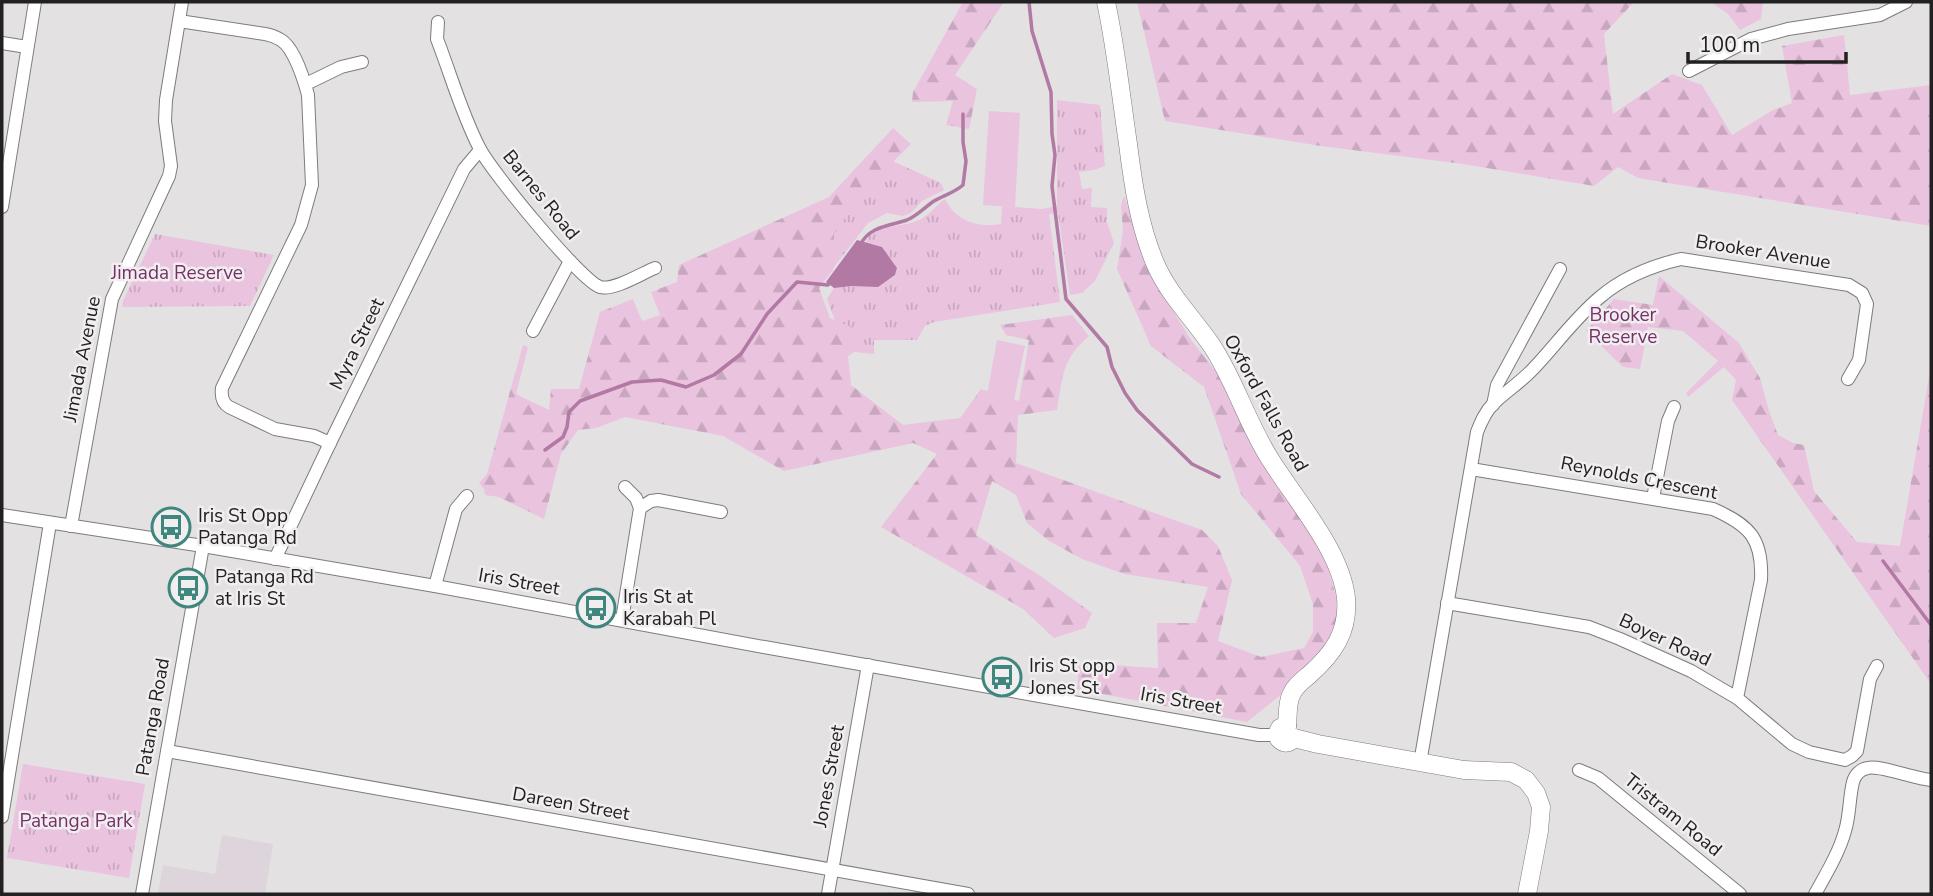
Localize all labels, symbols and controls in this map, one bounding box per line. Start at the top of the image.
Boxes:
scale bar [1688,21,1846,65]
text: 100 m [1699,31,1760,59]
street label: Barnes Road [497,145,585,245]
street label: Brooker Avenue [1694,228,1832,276]
park label: Jimada Reserve [110,260,243,286]
street label: Myra Street [324,293,391,394]
street label: Jimada Avenue [57,294,107,425]
park label: Brooker Reserve [1589,302,1657,350]
street label: Oxford Falls Road [1217,330,1315,476]
street label: Reynolds Crescent [1558,450,1720,506]
place label: Iris St Opp Patanga Rd [198,503,297,551]
bus stop icon: Iris St Opp Patanga Rd [150,506,192,548]
street label: Iris Street [476,562,562,602]
place label: Patanga Rd at Iris St [215,564,314,612]
bus stop icon: Patanga Rd at Iris St [167,567,209,609]
place label: Iris St at Karabah Pl [623,584,717,632]
bus stop icon: Iris St at Karabah Pl [575,587,617,629]
street label: Boyer Road [1615,607,1715,673]
place label: Iris St opp Jones St [1028,653,1115,701]
street label: Patanga Road [130,656,176,778]
bus stop icon: Iris St opp Jones St [981,656,1023,698]
street label: Iris Street [1138,681,1224,721]
street label: Jones Street [807,722,851,830]
street label: Tristram Road [1619,767,1727,863]
street label: Dareen Street [510,781,632,827]
park label: Patanga Park [19,808,133,834]

